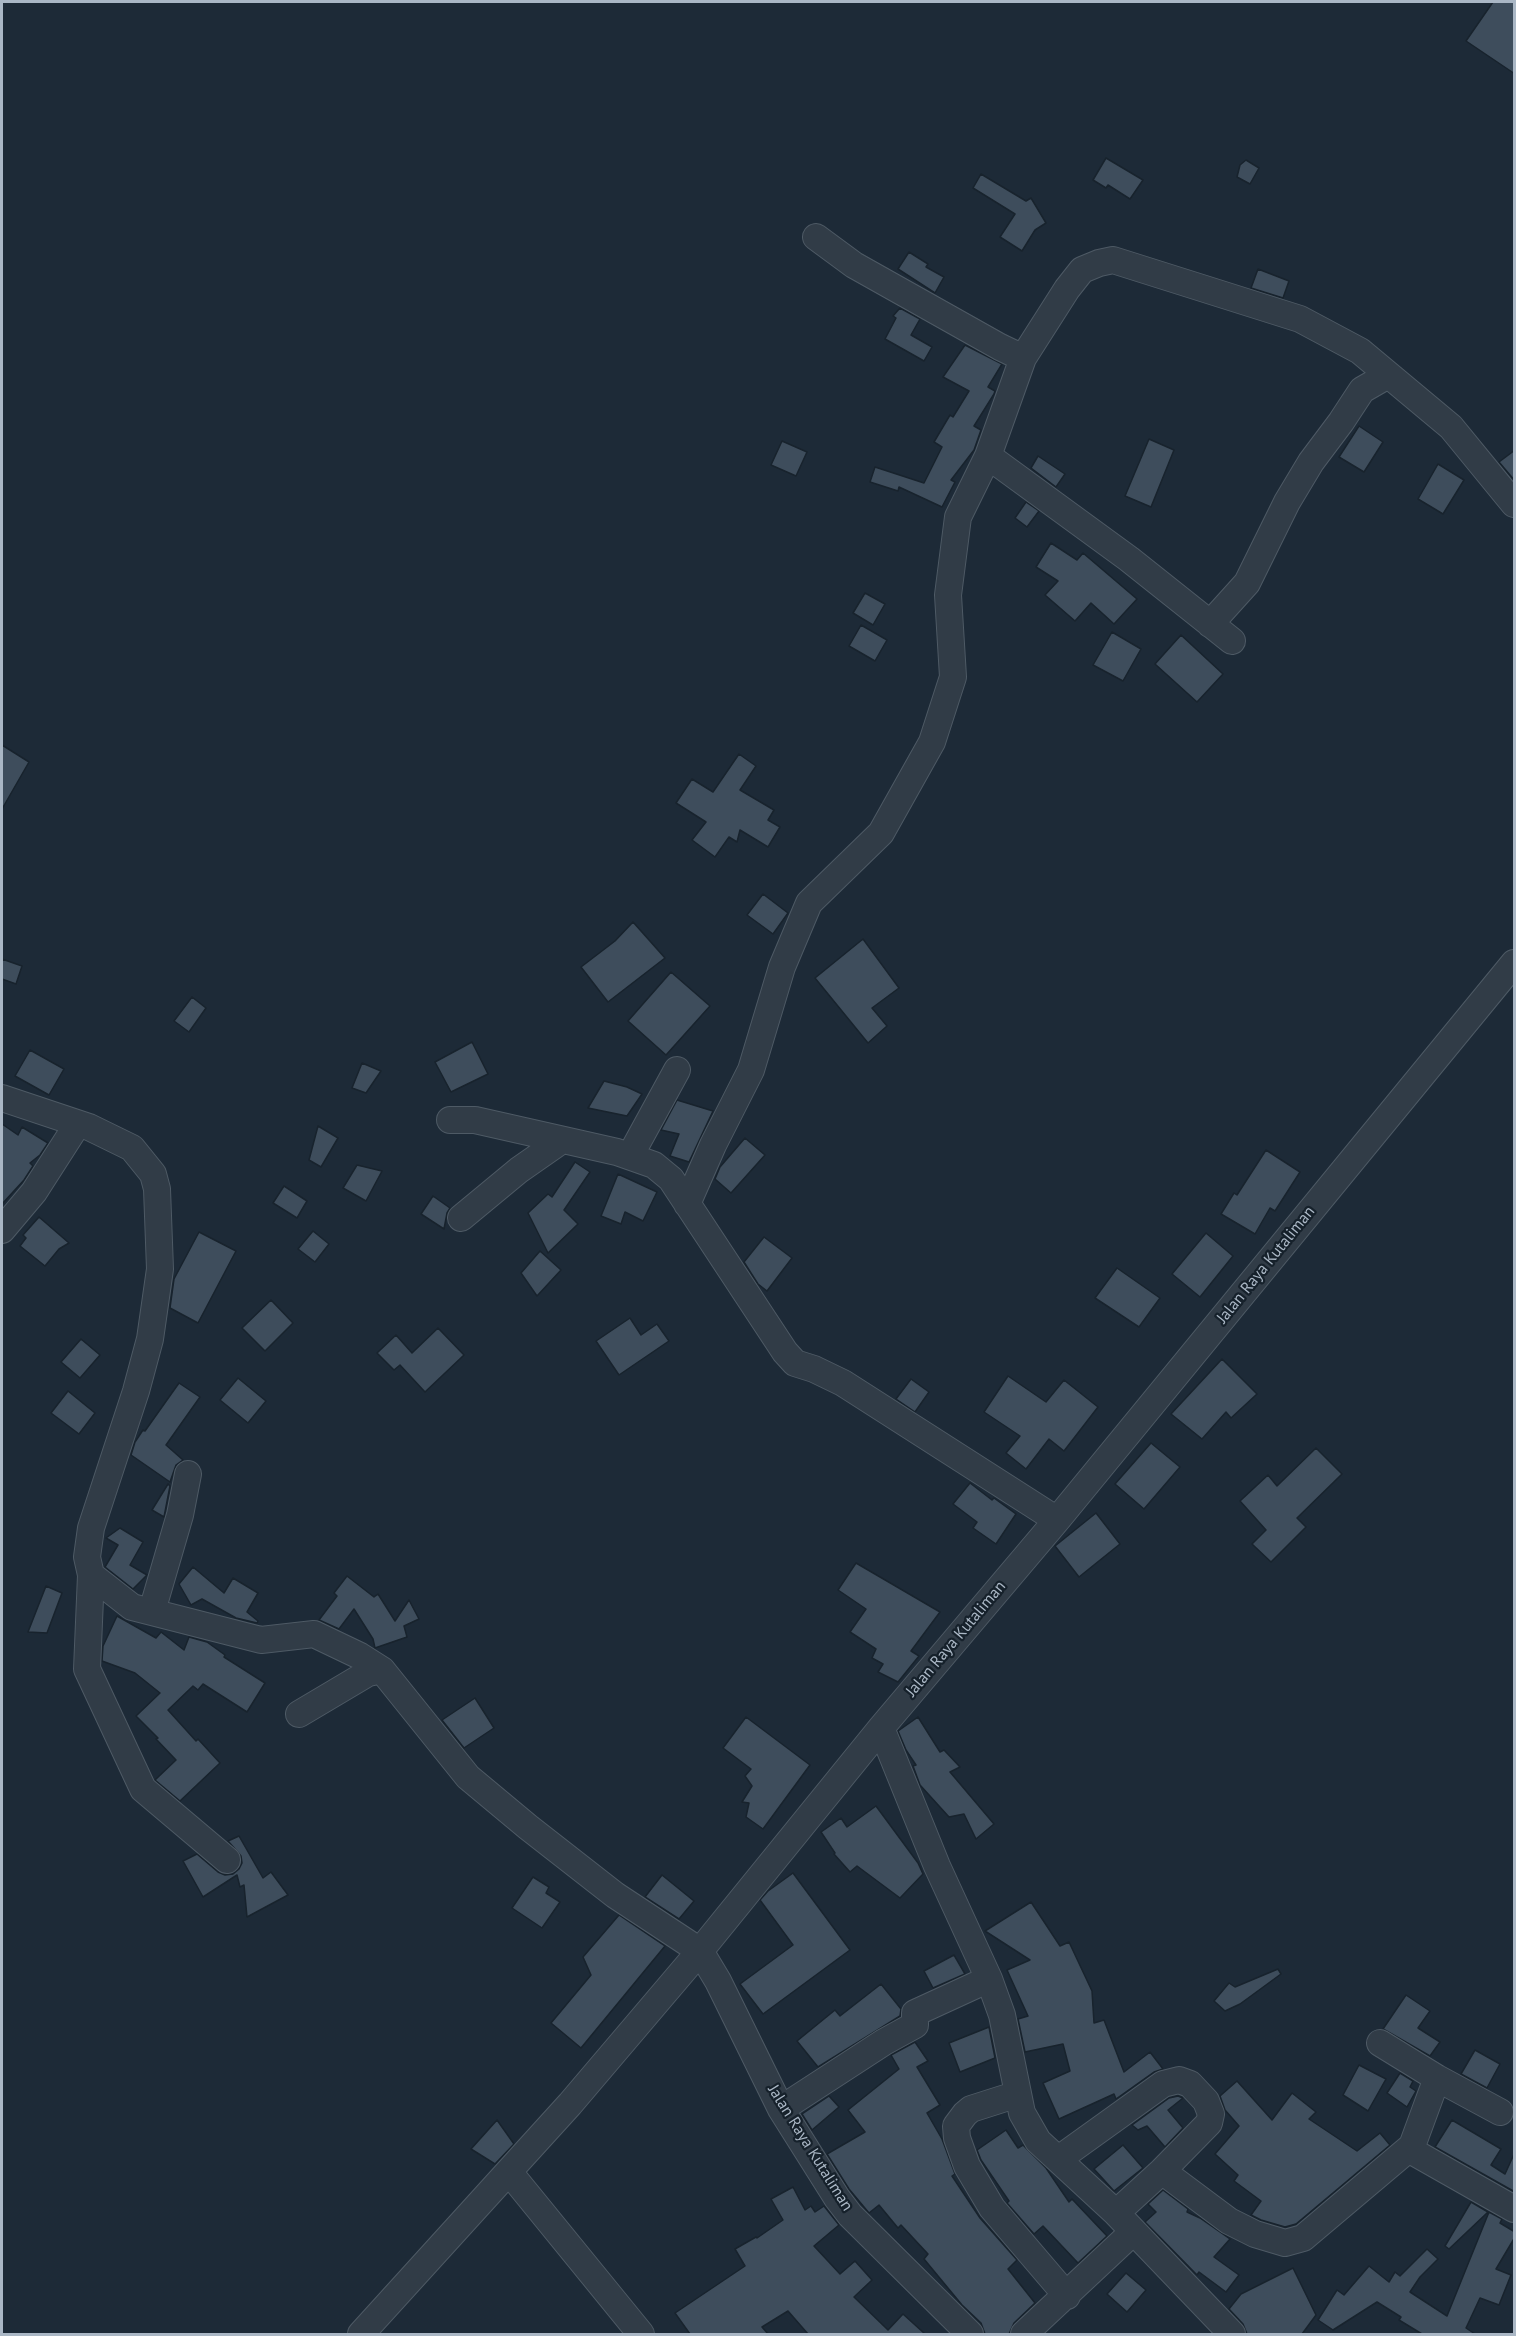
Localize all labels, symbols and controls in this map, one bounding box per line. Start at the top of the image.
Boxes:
street label: Jalan Raya Kutaliman [1213,1203,1319,1327]
street label: Jalan Raya Kutaliman [902,1577,1010,1701]
street label: Jalan Raya Kutaliman [763,2081,857,2215]

